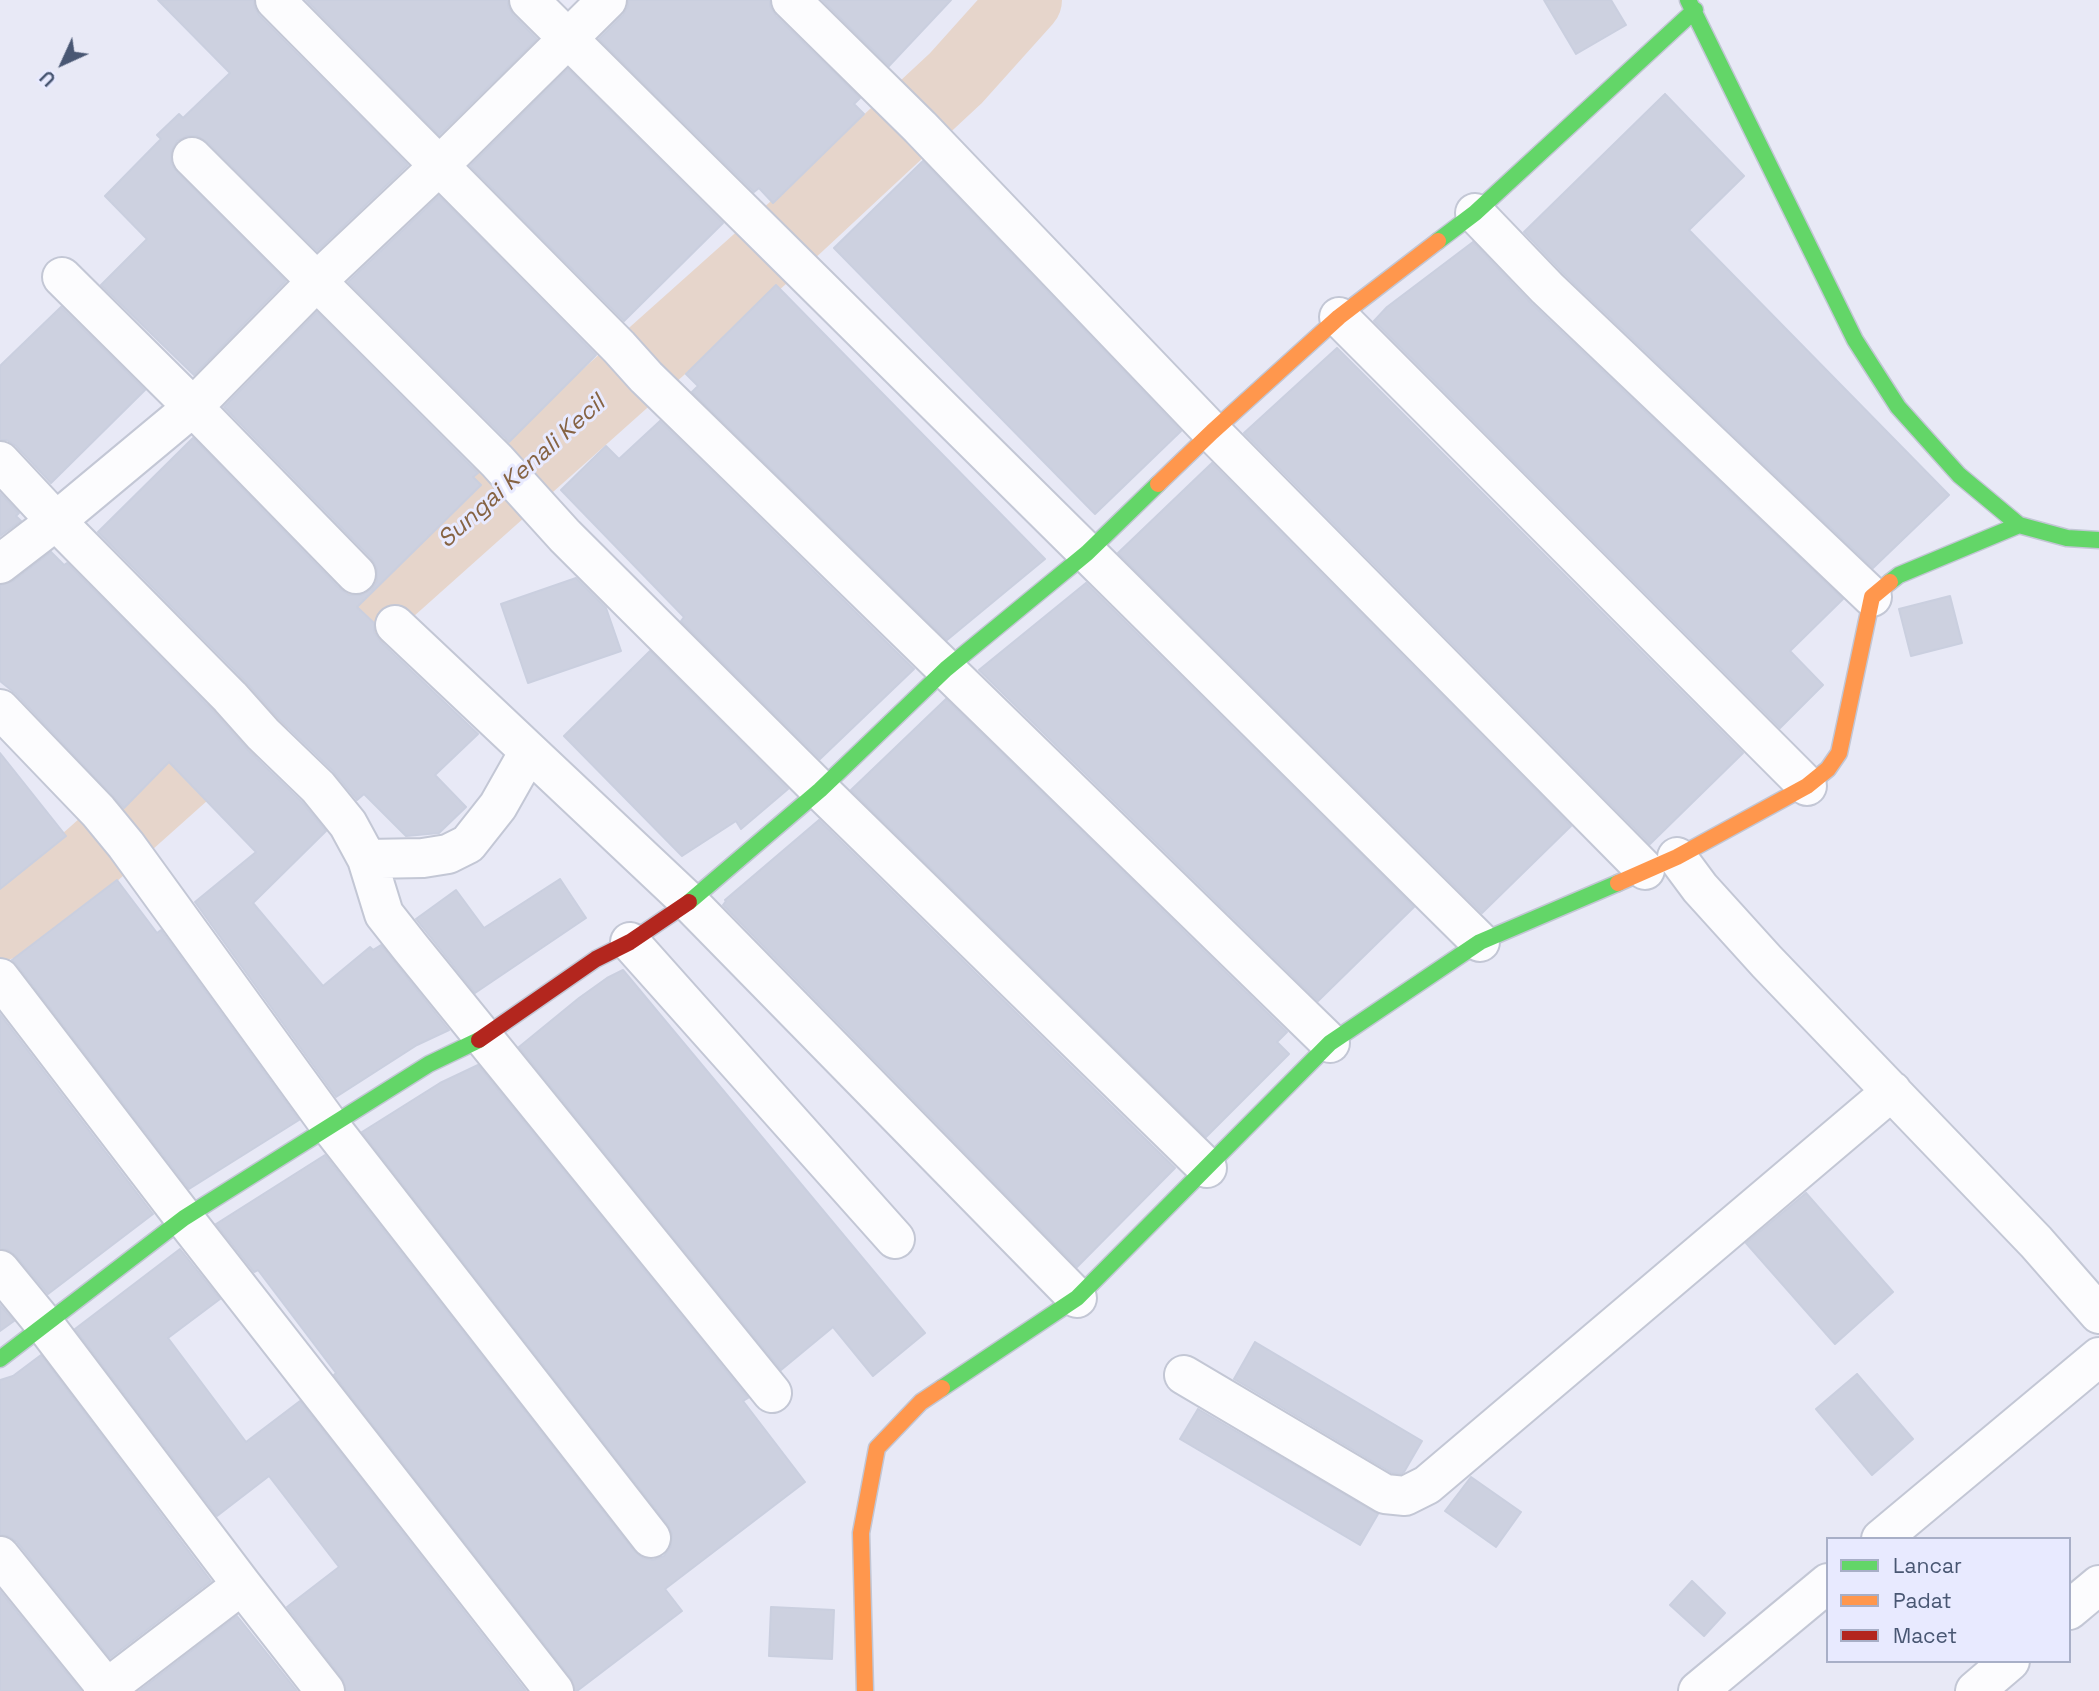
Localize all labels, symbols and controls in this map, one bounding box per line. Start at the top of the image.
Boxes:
north arrow [28,28,98,98]
text: U [34,65,61,92]
water label: Sungai Kenali Kecil [433,389,611,555]
legend [1826,1537,2071,1663]
text: Lancar [1893,1552,1962,1579]
text: Padat [1893,1587,1952,1614]
text: Macet [1893,1622,1957,1649]

